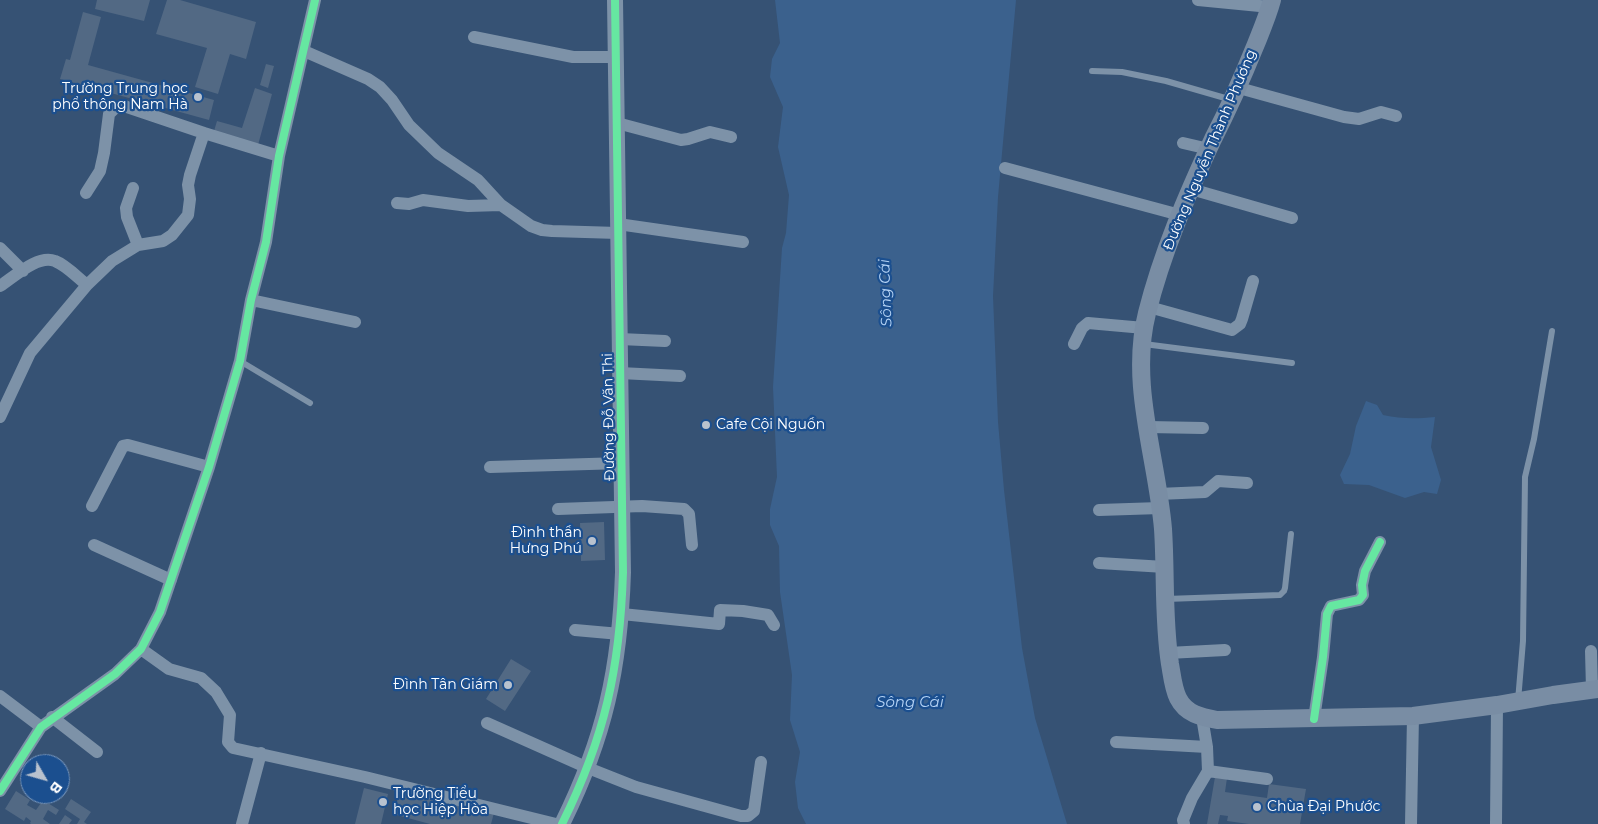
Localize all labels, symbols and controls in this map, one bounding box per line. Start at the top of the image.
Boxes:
street label: Đường Nguyễn Thành Phương [1160,47,1260,253]
place label: Trường Trung học phổ thông Nam Hà [52,81,188,114]
marker: Trường Trung học phổ thông Nam Hà [192,91,204,103]
water label: Sông Cái [876,259,896,327]
street label: Đường Đỗ Văn Thi [599,353,619,481]
place label: Cafe Cội Nguồn [716,417,825,433]
marker: Cafe Cội Nguồn [700,419,712,431]
place label: Đình thần Hưng Phú [510,525,582,558]
marker: Đình thần Hưng Phú [586,535,598,547]
place label: Đình Tân Giám [393,677,498,693]
marker: Đình Tân Giám [502,679,514,691]
water label: Sông Cái [876,694,944,712]
north arrow [20,754,70,804]
text: B [46,778,66,797]
place label: Trường Tiểu học Hiệp Hòa [393,786,488,819]
marker: Trường Tiểu học Hiệp Hòa [377,796,389,808]
place label: Chùa Đại Phước [1267,799,1380,815]
marker: Chùa Đại Phước [1251,801,1263,813]

